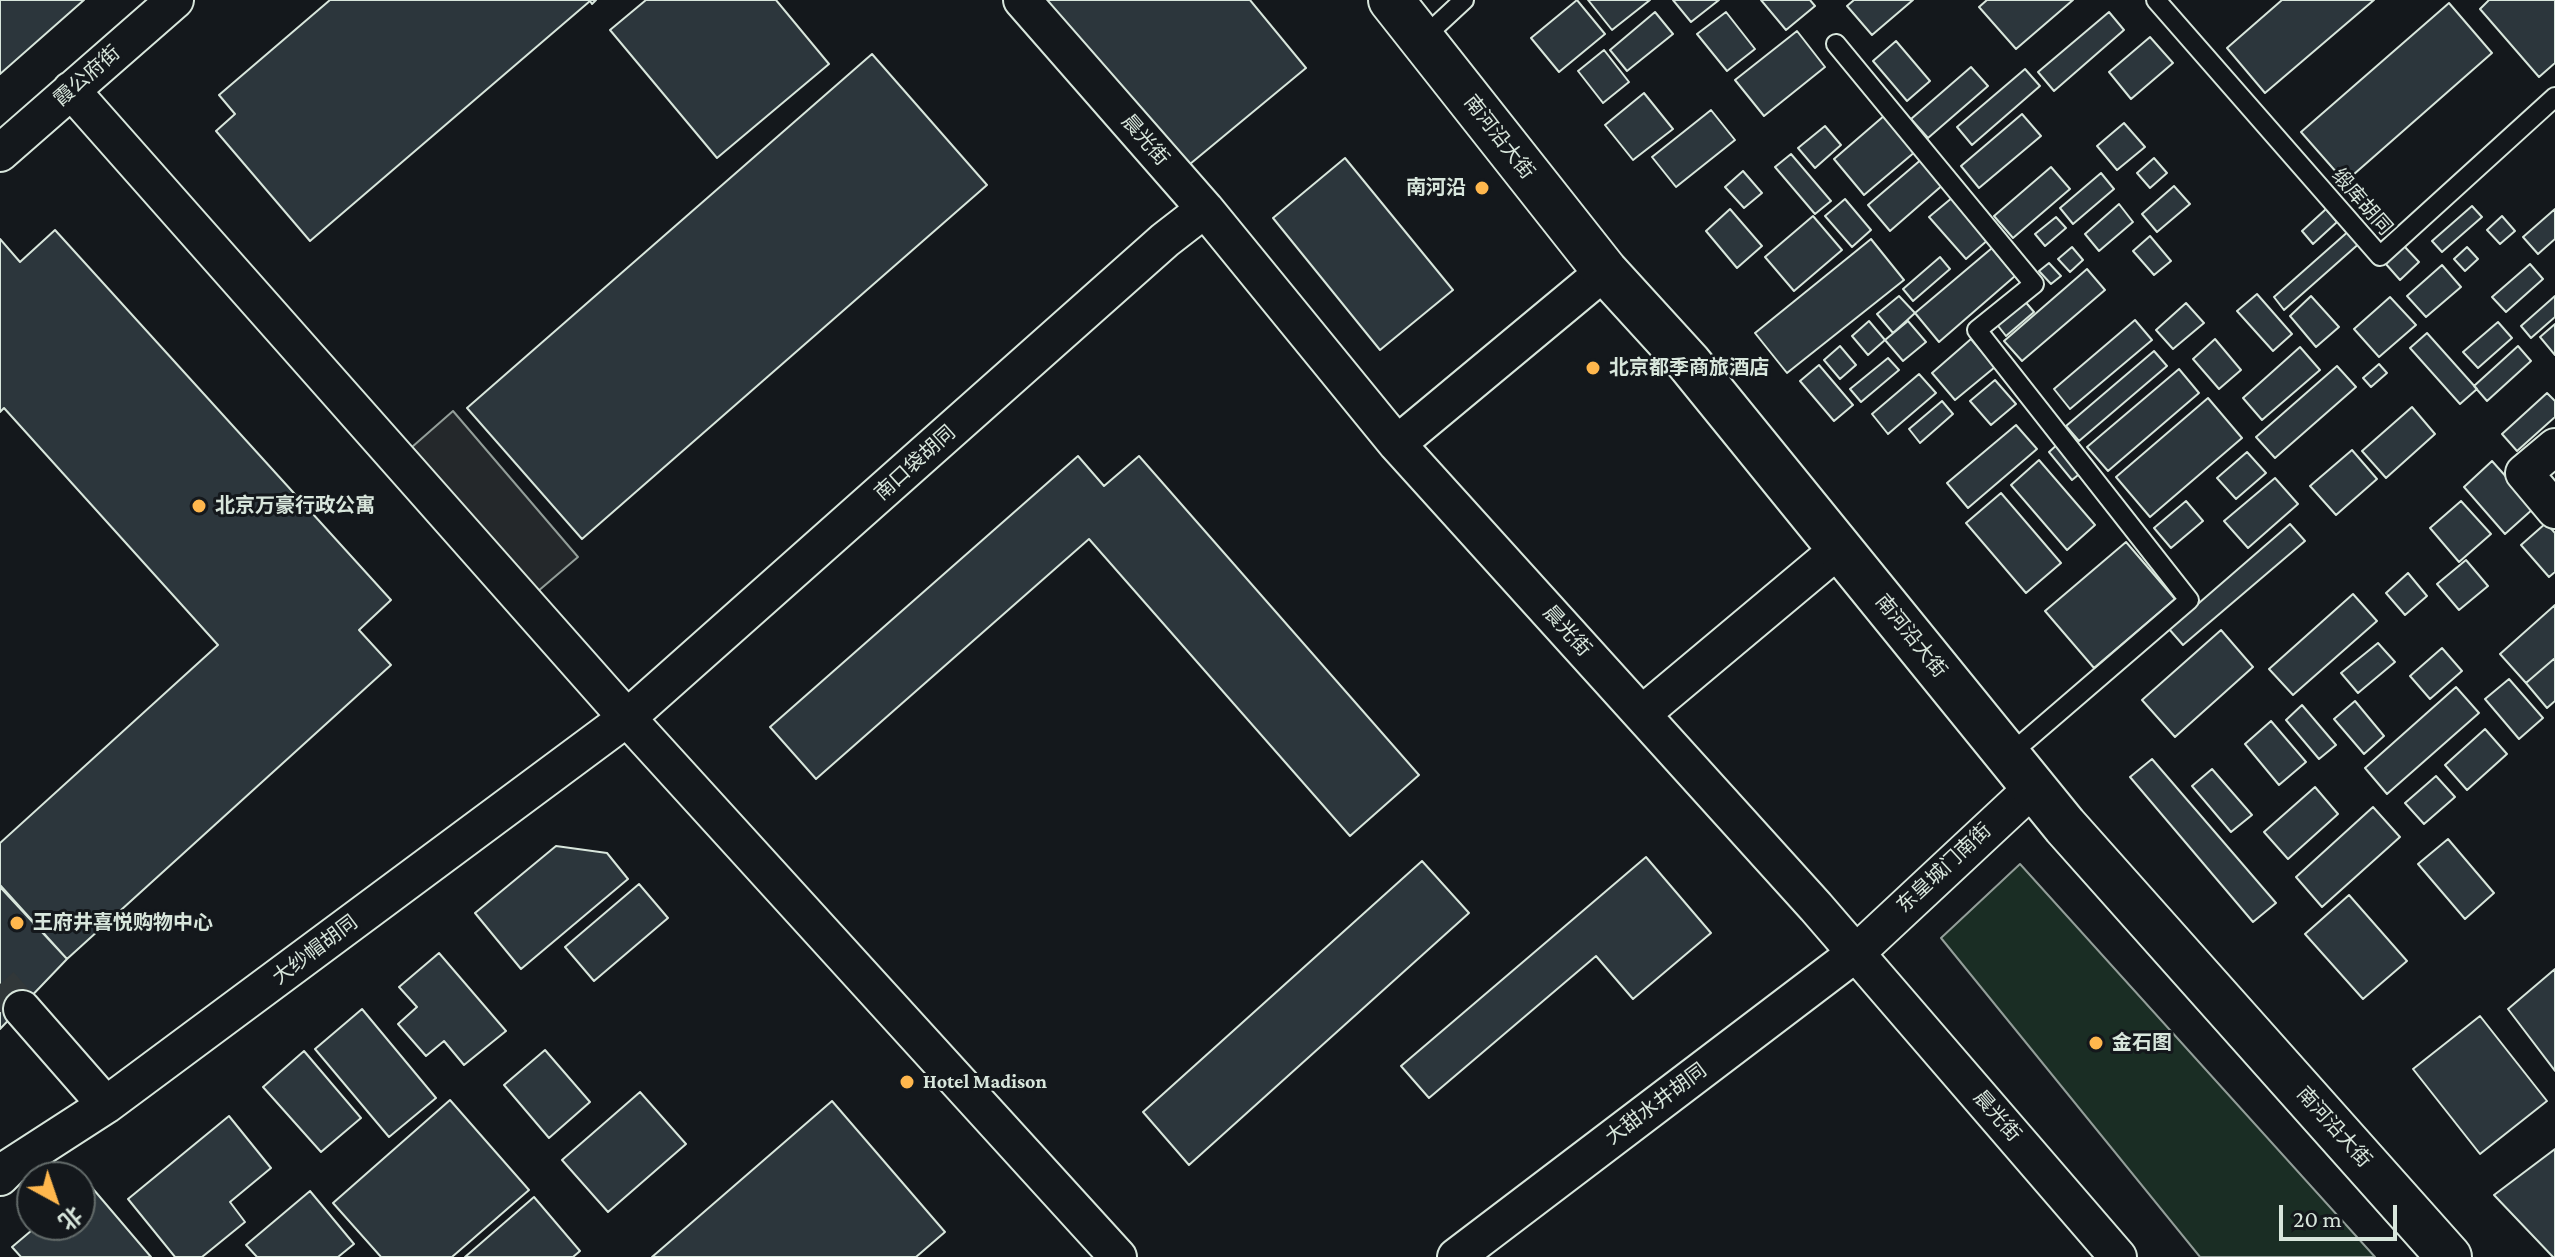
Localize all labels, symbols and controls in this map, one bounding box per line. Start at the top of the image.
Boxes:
street label: 霞公府街 [49,41,125,111]
street label: 南河沿大街 [1459,90,1539,184]
street label: 晨光街 [1116,109,1174,171]
street label: 缎库胡同 [2327,164,2397,240]
place label: 南河沿 [1406,176,1466,200]
marker: 南河沿 [1473,179,1491,197]
place label: 北京都季商旅酒店 [1609,356,1769,380]
marker: 北京都季商旅酒店 [1584,359,1602,377]
street label: 南口袋胡同 [870,421,960,505]
place label: 北京万豪行政公寓 [215,494,375,518]
marker: 北京万豪行政公寓 [190,497,208,515]
street label: 南河沿大街 [1870,590,1952,682]
street label: 晨光街 [1538,601,1596,661]
street label: 东皇城门南街 [1892,818,1996,918]
street label: 大纱帽胡同 [268,910,362,990]
place label: 王府井喜悦购物中心 [33,911,213,935]
marker: 王府井喜悦购物中心 [8,914,26,932]
place label: 金石图 [2112,1031,2172,1055]
marker: 金石图 [2087,1034,2105,1052]
street label: 大甜水井胡同 [1601,1058,1711,1150]
place label: Hotel Madison [923,1070,1047,1094]
marker: Hotel Madison [898,1073,916,1091]
street label: 南河沿大街 [2292,1082,2376,1172]
street label: 晨光街 [1968,1085,2026,1147]
north arrow [16,1161,96,1241]
scale bar [2283,1189,2401,1239]
text: 北 [54,1202,87,1235]
text: 20 m [2293,1205,2342,1232]

